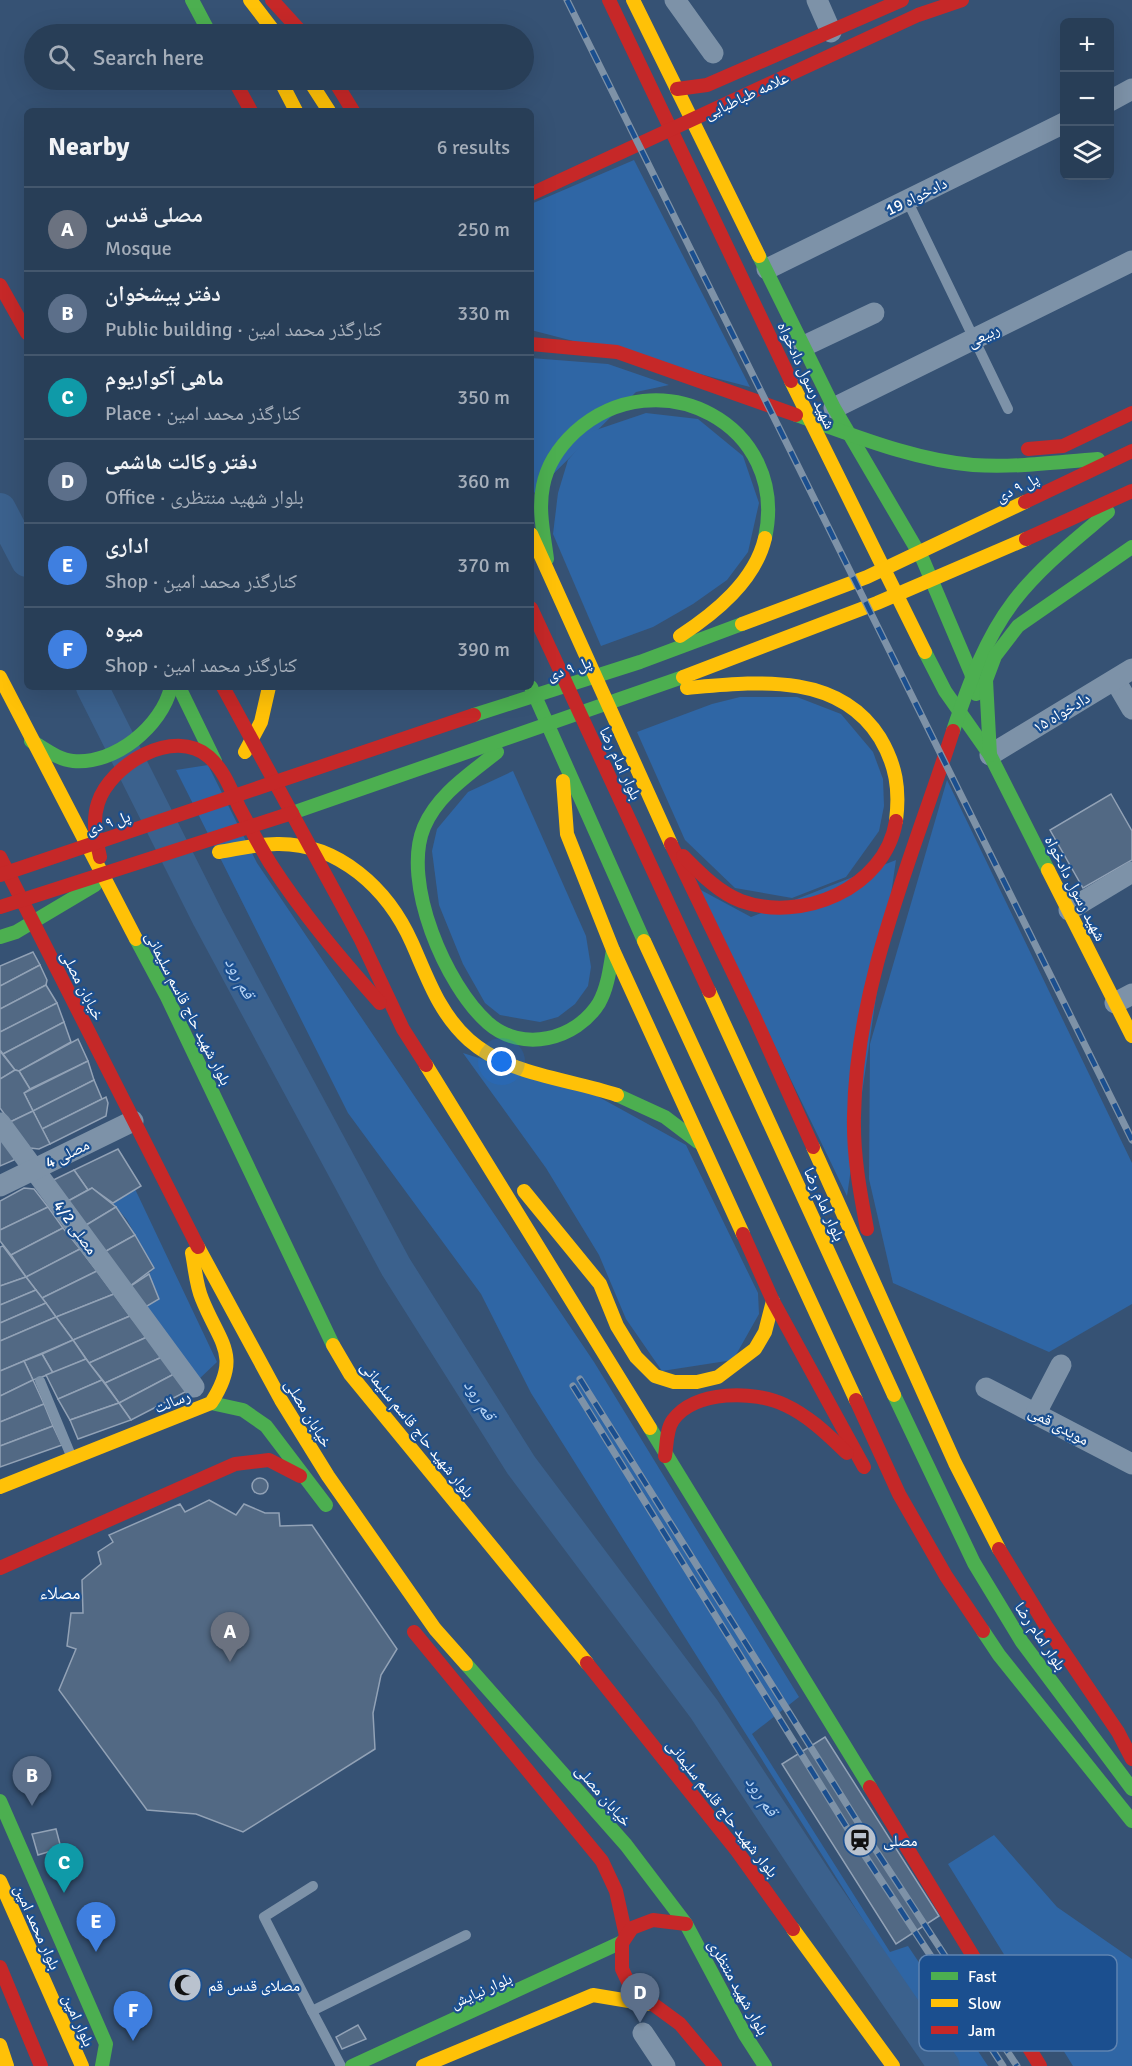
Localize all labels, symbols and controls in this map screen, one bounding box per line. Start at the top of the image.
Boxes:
map controls [1060,18,1114,180]
button: + [1060,18,1114,72]
search box [24,24,534,90]
icon: search [45,41,78,74]
text: Search here [93,44,204,71]
street label: علامه طباطبایی [701,68,792,124]
button: − [1060,72,1114,126]
button: layers [1060,126,1114,180]
text: Nearby [48,131,129,163]
text: 6 results [437,135,510,160]
street label: دادخواه 19 [882,173,950,220]
text: مصلی قدس [105,201,203,228]
text: A [61,217,74,242]
text: 250 m [457,217,510,242]
text: Mosque [105,236,172,261]
text: دفتر پیشخوان [105,280,221,307]
text: B [61,301,74,326]
text: 330 m [457,301,510,326]
text: Public building · کنارگذر محمد امین [105,317,382,342]
street label: شهید رسول دادخواه [773,319,840,432]
street label: ربیعی [964,319,1003,352]
text: ماهی آکواریوم [105,364,224,391]
text: C [61,385,74,410]
text: 350 m [457,385,510,410]
text: Place · کنارگذر محمد امین [105,401,301,426]
text: دفتر وکالت هاشمی [105,448,257,475]
text: D [61,469,74,494]
text: 360 m [457,469,510,494]
street label: پل ۹ دی [993,469,1043,507]
text: Office · بلوار شهید منتظری [105,485,304,510]
text: اداری [105,532,149,559]
text: E [62,553,73,578]
text: 370 m [457,553,510,578]
text: Shop · کنارگذر محمد امین [105,569,297,594]
text: میوه [105,616,143,643]
text: F [62,637,73,662]
text: 390 m [457,637,510,662]
street label: پل ۹ دی [544,652,594,686]
text: Shop · کنارگذر محمد امین [105,653,297,678]
street label: دادخواه ۱۵ [1029,688,1094,738]
street label: بلوار امام رضا [594,724,646,803]
street label: پل ۹ دی [83,806,133,840]
street label: شهید رسول دادخواه [1040,832,1110,945]
street label: بلوار شهید حاج قاسم سلیمانی [141,928,236,1089]
street label: خیابان مصلی [56,947,108,1024]
water label: قم رود [219,953,261,1005]
your location [487,1047,516,1076]
street label: مصلی 4 [42,1135,93,1173]
street label: بلوار امام رضا [799,1164,849,1244]
street label: مصلی 4/2 [49,1197,102,1259]
street label: بلوار شهید حاج قاسم سلیمانی [356,1357,479,1502]
street label: خیابان مصلی [280,1376,336,1451]
water label: قم رود [458,1376,502,1427]
street label: رسالت [151,1386,193,1418]
street label: مویدی قمی [1025,1402,1092,1450]
district label: مصلاء [39,1582,81,1604]
street label: بلوار امام رضا [1010,1598,1070,1675]
pin: A [210,1612,250,1662]
street label: بلوار شهید حاج قاسم سلیمانی [662,1735,783,1882]
pin: B [12,1756,51,1806]
street label: خیابان مصلی [571,1760,636,1831]
water label: قم رود [740,1772,785,1823]
station icon: مصلی [842,1822,878,1858]
place label: مصلی [883,1831,918,1851]
pin: C [44,1844,84,1893]
street label: بلوار محمد امین [9,1882,65,1973]
pin: E [76,1902,116,1952]
street label: بلوار شهید منتظری [703,1936,773,2039]
legend [919,1955,1117,2051]
mosque icon: مصلای قدس قم [167,1967,203,2003]
text: Fast [968,1967,997,1987]
street label: بلوار نیایش [448,1969,515,2013]
pin: D [620,1974,660,2023]
place label: مصلای قدس قم [208,1976,300,1996]
street label: بلوار امین [58,1991,99,2050]
pin: F [114,1992,152,2041]
text: Slow [968,1994,1002,2014]
text: Jam [968,2021,996,2041]

